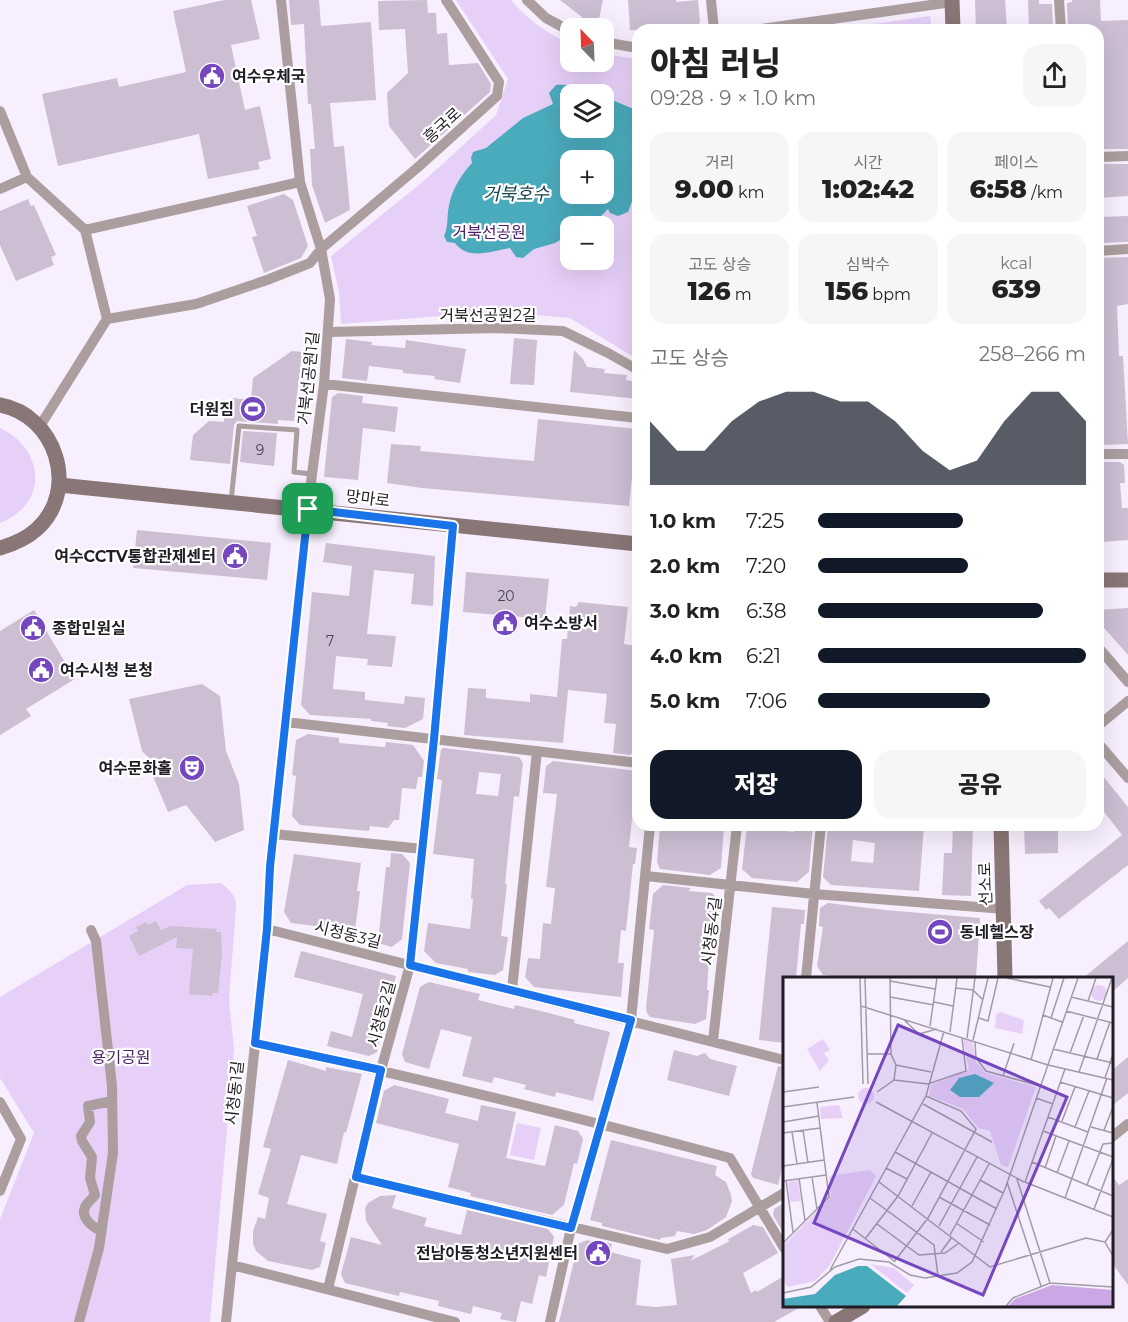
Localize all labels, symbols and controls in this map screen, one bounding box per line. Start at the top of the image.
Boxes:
north arrow [560,18,614,72]
map controls [560,18,614,270]
text: 아침 러닝 [650,43,781,83]
button: share [1023,44,1086,107]
public building icon: 여수우체국 [197,61,227,91]
place label: 여수우체국 [232,67,306,86]
button: layers [560,84,614,138]
text: 09:28 · 9 × 1.0 km [650,86,816,110]
street label: 흥국로 [420,103,465,147]
button: + [560,150,614,204]
text: 거리 [705,153,734,172]
text: 시간 [853,153,883,172]
text: 페이스 [994,153,1038,172]
text: 9.00 [675,173,734,205]
text: 1:02:42 [822,173,914,205]
text: 6:58 [970,173,1027,205]
water label: 거북호수 [483,183,551,205]
text: km [734,183,765,202]
text: /km [1027,183,1063,202]
button: − [560,216,614,270]
park label: 거북선공원 [452,223,526,242]
text: kcal [1000,254,1032,273]
text: 고도 상승 [688,255,751,274]
text: 심박수 [846,255,890,274]
text: 639 [992,273,1041,305]
text: 126 [688,275,731,307]
text: 156 [825,275,868,307]
text: m [731,285,752,304]
text: bpm [868,285,911,304]
street label: 거북선공원2길 [439,306,537,325]
street label: 거북선공원1길 [294,330,323,426]
text: 258–266 m [979,342,1086,366]
text: 고도 상승 [650,346,729,370]
sports icon: 더원짐 [238,394,268,424]
place label: 더원짐 [190,400,234,419]
house number: 9 [256,441,264,459]
pin [282,483,333,534]
street label: 망마로 [345,486,391,511]
icon: arrive [291,492,324,525]
text: 1.0 km [650,509,716,533]
text: 7:25 [746,509,784,533]
public building icon: 여수CCTV통합관제센터 [220,541,250,571]
place label: 여수CCTV통합관제센터 [54,547,216,566]
text: 2.0 km [650,554,720,578]
text: 7:20 [746,554,786,578]
house number: 20 [497,587,515,605]
text: 3.0 km [650,599,720,623]
text: 6:38 [746,599,786,623]
public building icon: 여수소방서 [490,608,520,638]
public building icon: 종합민원실 [18,613,48,643]
place label: 여수소방서 [524,614,598,633]
place label: 종합민원실 [52,619,126,638]
house number: 7 [326,632,334,650]
text: 4.0 km [650,644,722,668]
text: 6:21 [746,644,781,668]
public building icon: 여수시청 본청 [26,655,56,685]
place label: 여수시청 본청 [60,661,153,680]
text: 5.0 km [650,689,720,713]
text: 7:06 [746,689,787,713]
button: 저장 [650,750,862,819]
button: 공유 [874,750,1086,819]
theatre icon: 여수문화홀 [177,753,207,783]
place label: 여수문화홀 [98,759,172,778]
street label: 선소로 [975,861,996,906]
street label: 시청동4길 [698,895,725,967]
street label: 시청동3길 [313,917,383,952]
sports icon: 동네헬스장 [925,917,955,947]
place label: 동네헬스장 [960,923,1034,942]
inset map [783,977,1113,1307]
street label: 시청동2길 [364,979,399,1049]
park label: 용기공원 [92,1048,150,1067]
street label: 시청동1길 [222,1060,247,1126]
public building icon: 전남아동청소년지원센터 [583,1238,613,1268]
place label: 전남아동청소년지원센터 [416,1244,578,1263]

